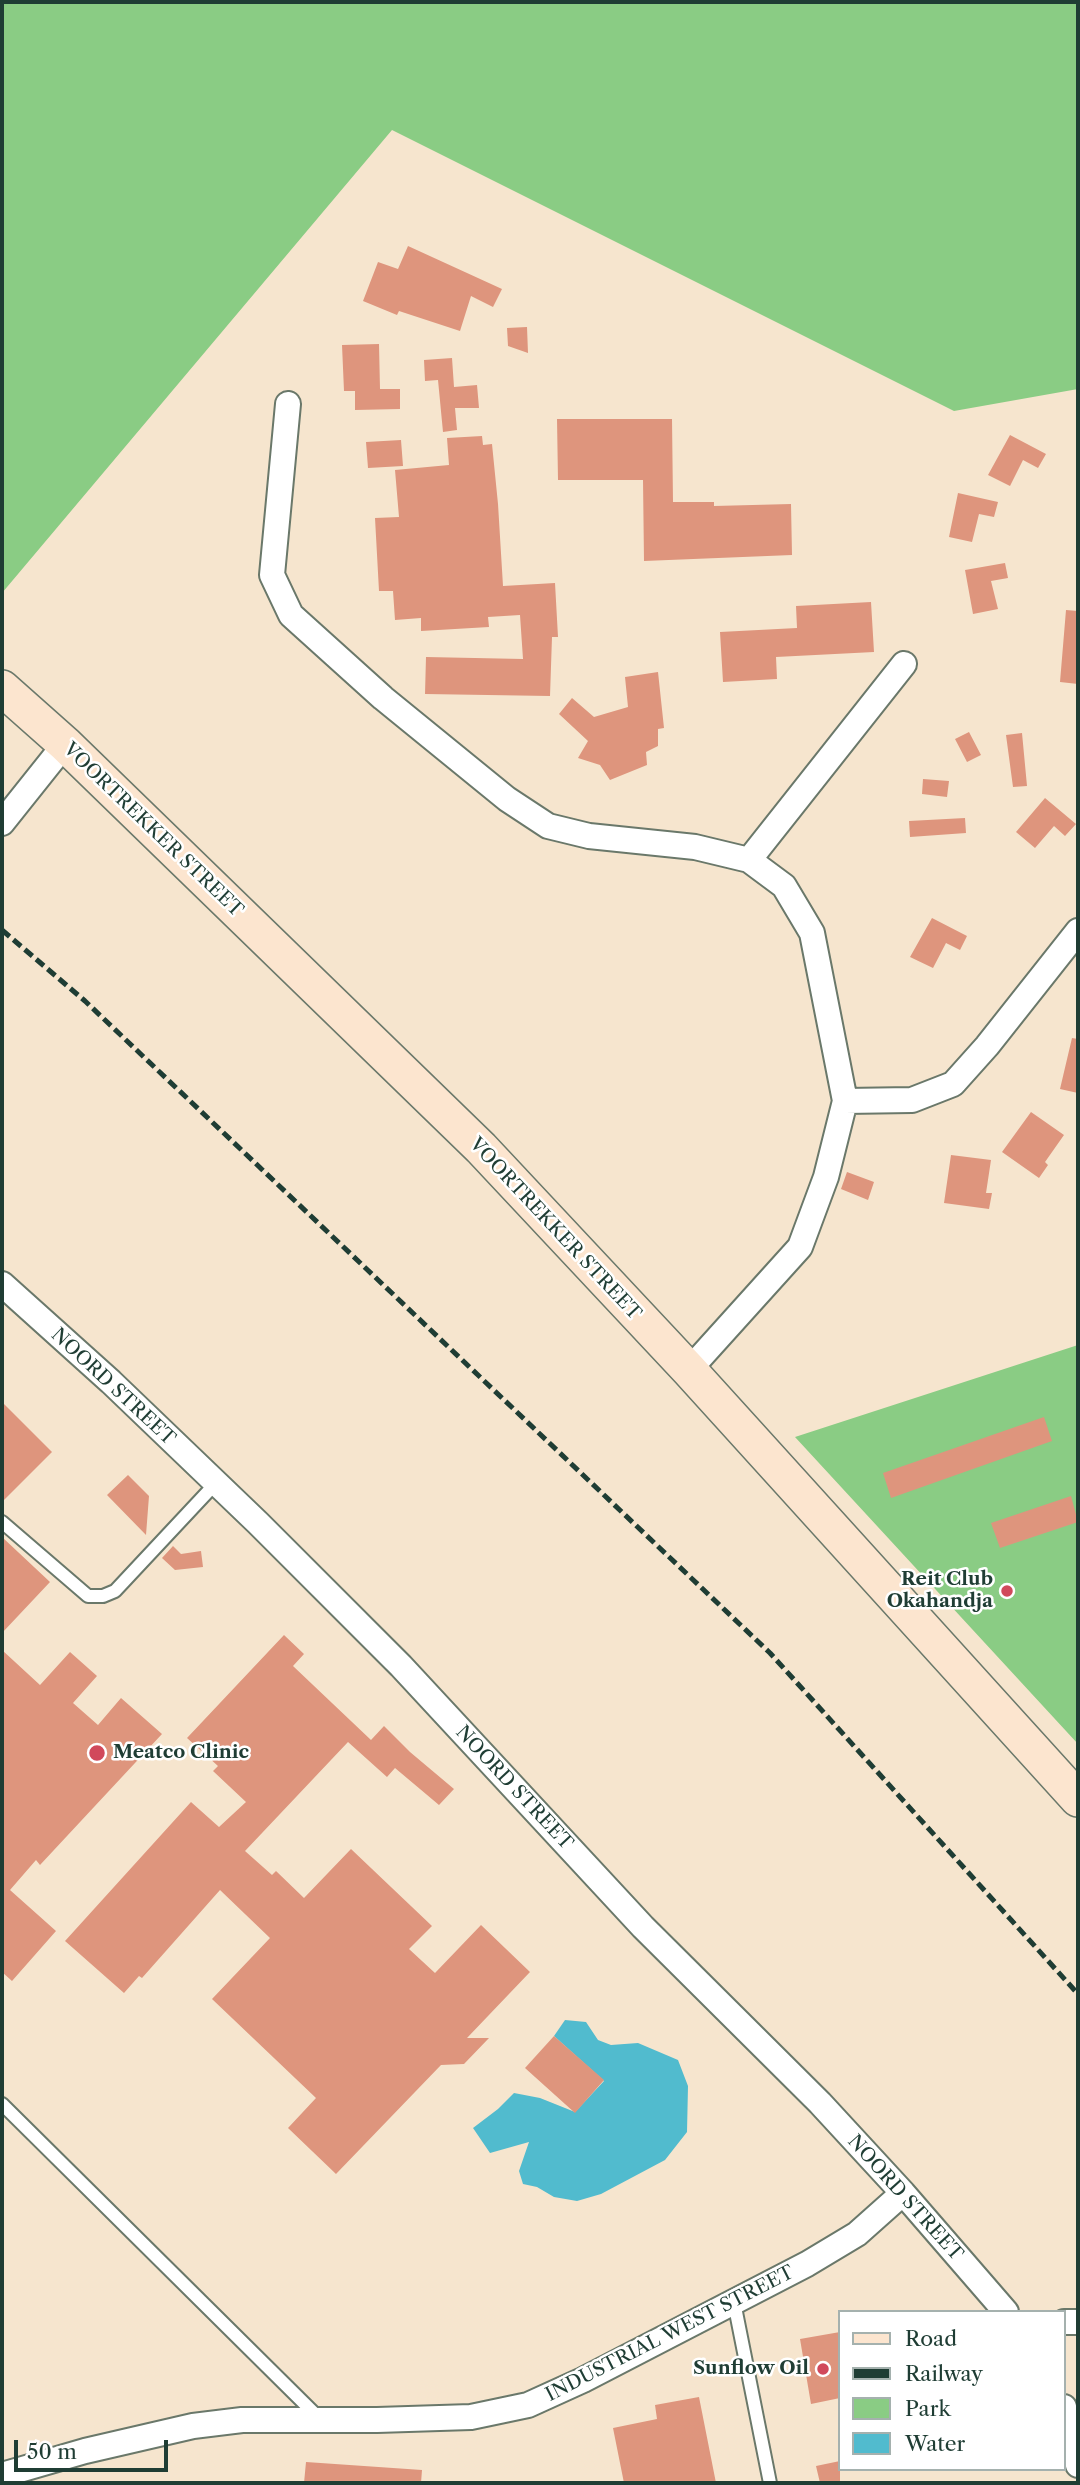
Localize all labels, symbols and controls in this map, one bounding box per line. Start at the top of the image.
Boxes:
street label: VOORTREKKER STREET [58,738,248,922]
street label: VOORTREKKER STREET [465,1133,645,1325]
street label: NOORD STREET [46,1324,180,1450]
place label: Reit Club Okahandja [887,1569,993,1613]
marker: Reit Club Okahandja [999,1583,1015,1599]
street label: NOORD STREET [451,1721,577,1855]
place label: Meatco Clinic [113,1742,249,1764]
marker: Meatco Clinic [87,1743,107,1763]
street label: NOORD STREET [843,2130,967,2266]
street label: INDUSTRIAL WEST STREET [542,2261,798,2407]
legend [838,2310,1066,2471]
text: Road [905,2326,957,2351]
place label: Sunflow Oil [693,2358,809,2380]
marker: Sunflow Oil [815,2361,831,2377]
text: Railway [905,2361,983,2386]
text: Park [905,2396,951,2421]
scale bar [18,2426,172,2470]
text: Water [905,2431,965,2456]
text: 50 m [27,2439,77,2464]

